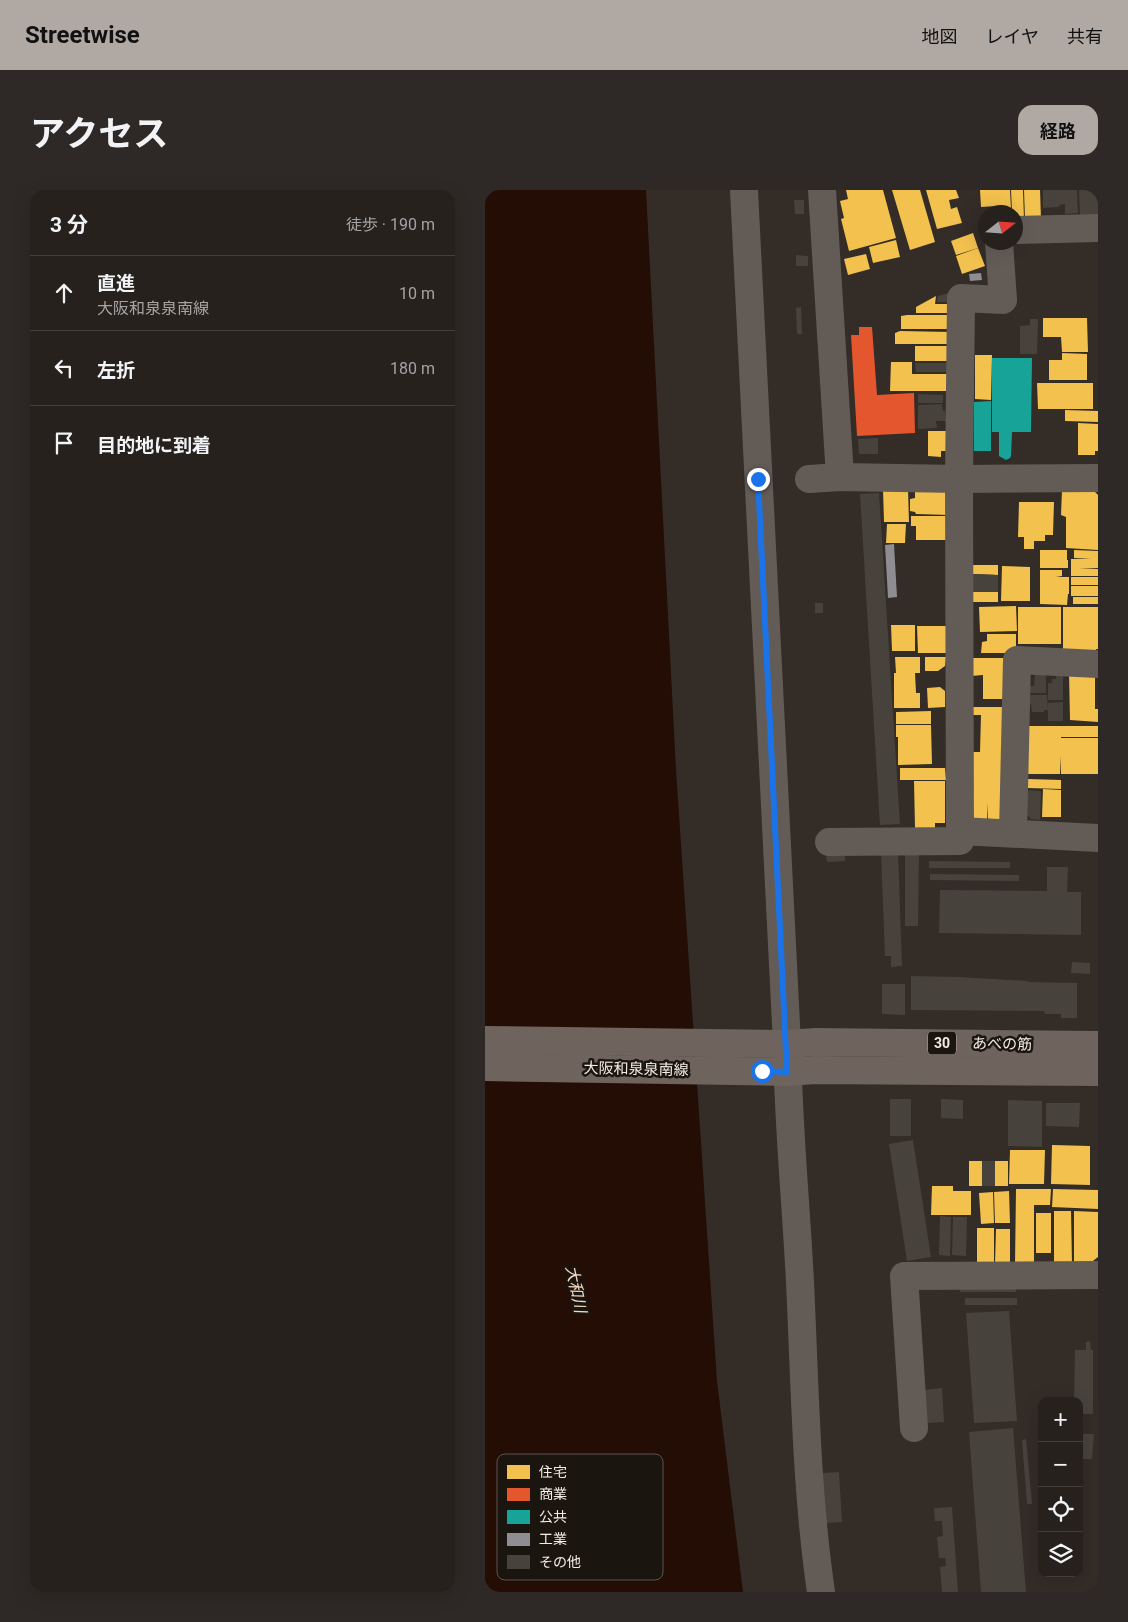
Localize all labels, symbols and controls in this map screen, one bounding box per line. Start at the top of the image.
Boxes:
text: Streetwise [25,21,140,49]
text: 地図 [922,26,958,47]
text: レイヤ [986,26,1039,47]
text: 共有 [1067,26,1103,47]
button: 経路 [1018,105,1098,155]
text: アクセス [30,114,168,155]
north arrow [978,205,1023,250]
text: 3 分 [50,213,88,237]
text: 徒歩 · 190 m [346,215,435,234]
text: 直進 [97,272,135,295]
icon: ahead [50,279,78,307]
text: 10 m [399,284,435,303]
text: 大阪和泉泉南線 [97,299,209,318]
icon: left [50,354,78,382]
text: 左折 [97,359,135,382]
text: 180 m [390,359,435,378]
icon: arrive [50,429,78,457]
text: 目的地に到着 [97,434,211,457]
route end [747,468,770,491]
road number: 30 [928,1031,956,1054]
street label: あべの筋 [972,1034,1032,1054]
street label: 大阪和泉泉南線 [583,1059,689,1079]
route start [751,1060,774,1083]
water label: 大和川 [562,1264,591,1316]
map controls [1038,1397,1083,1577]
button: + [1038,1397,1083,1442]
button: − [1038,1442,1083,1487]
legend [497,1454,663,1580]
text: 住宅 [539,1464,567,1480]
text: 商業 [539,1486,567,1502]
button: locate [1038,1487,1083,1532]
text: 公共 [539,1509,567,1525]
text: 工業 [539,1531,567,1547]
button: layers [1038,1532,1083,1577]
text: その他 [539,1554,581,1570]

